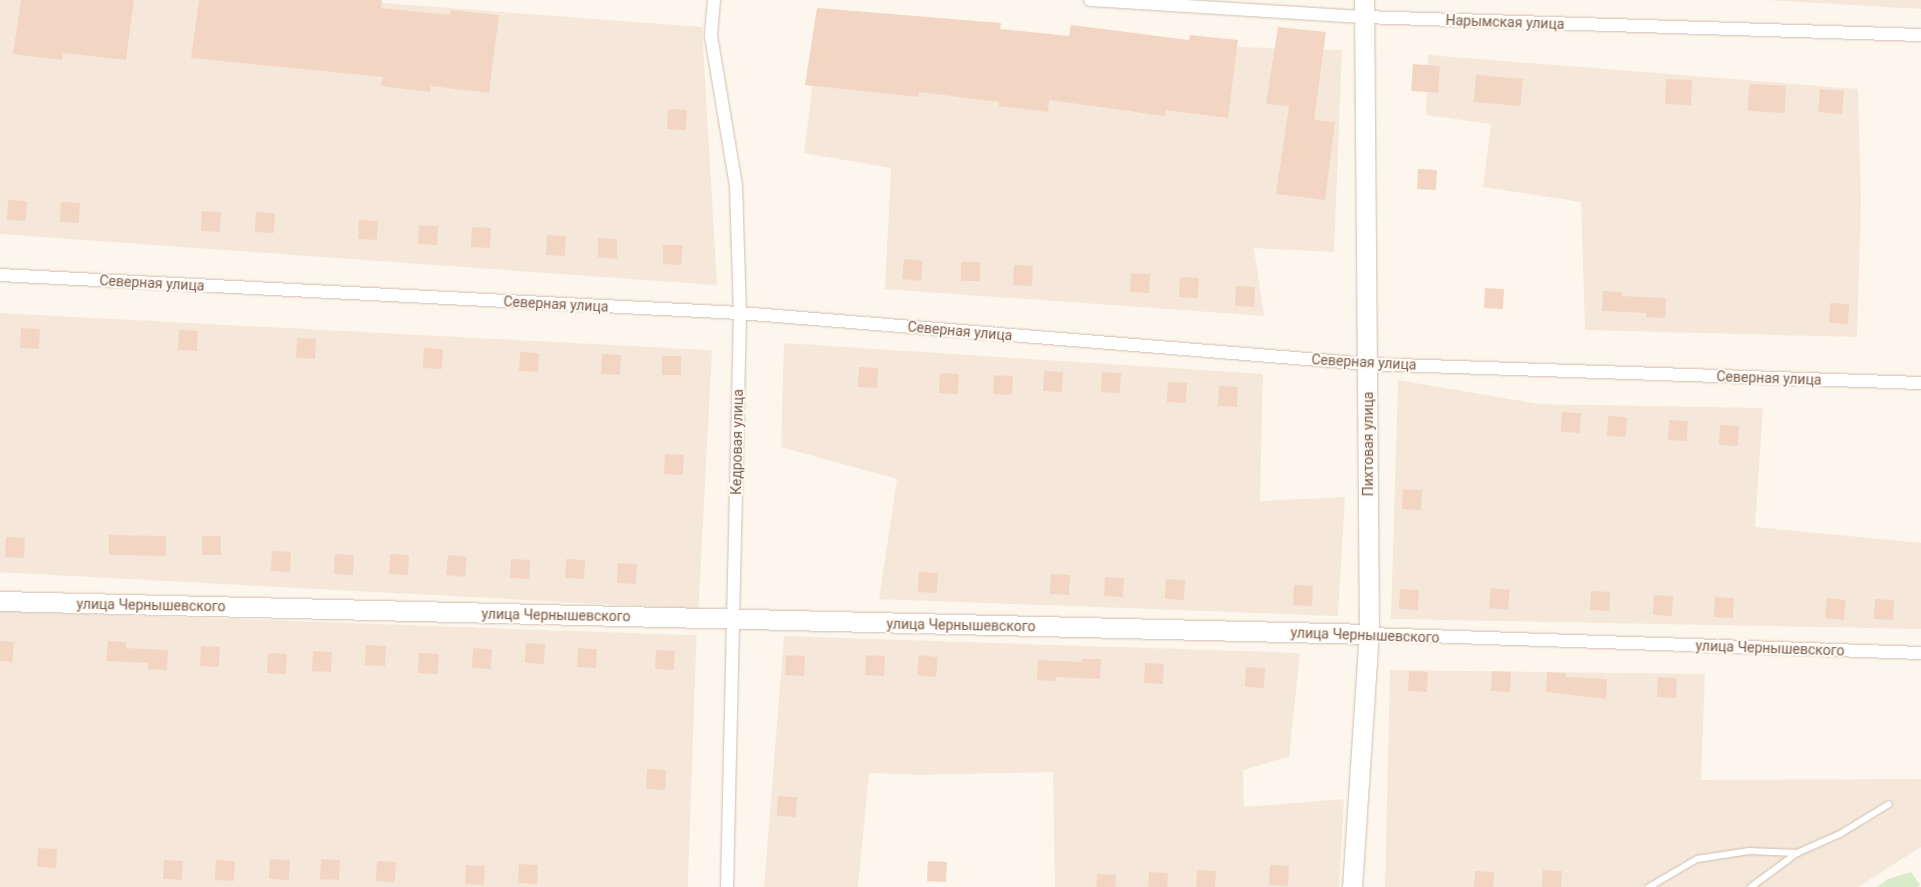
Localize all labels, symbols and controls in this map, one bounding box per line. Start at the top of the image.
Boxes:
street label: Нарымская улица [1445,12,1565,32]
street label: Северная улица [99,272,205,294]
street label: Северная улица [503,293,609,315]
street label: Северная улица [907,318,1013,344]
street label: Северная улица [1311,351,1417,373]
street label: Северная улица [1716,368,1822,388]
street label: Кедровая улица [728,389,746,495]
street label: Пихтовая улица [1360,392,1376,496]
street label: улица Чернышевского [76,595,226,615]
street label: улица Чернышевского [481,605,631,625]
street label: улица Чернышевского [886,615,1036,635]
street label: улица Чернышевского [1290,624,1440,646]
street label: улица Чернышевского [1695,637,1845,659]

